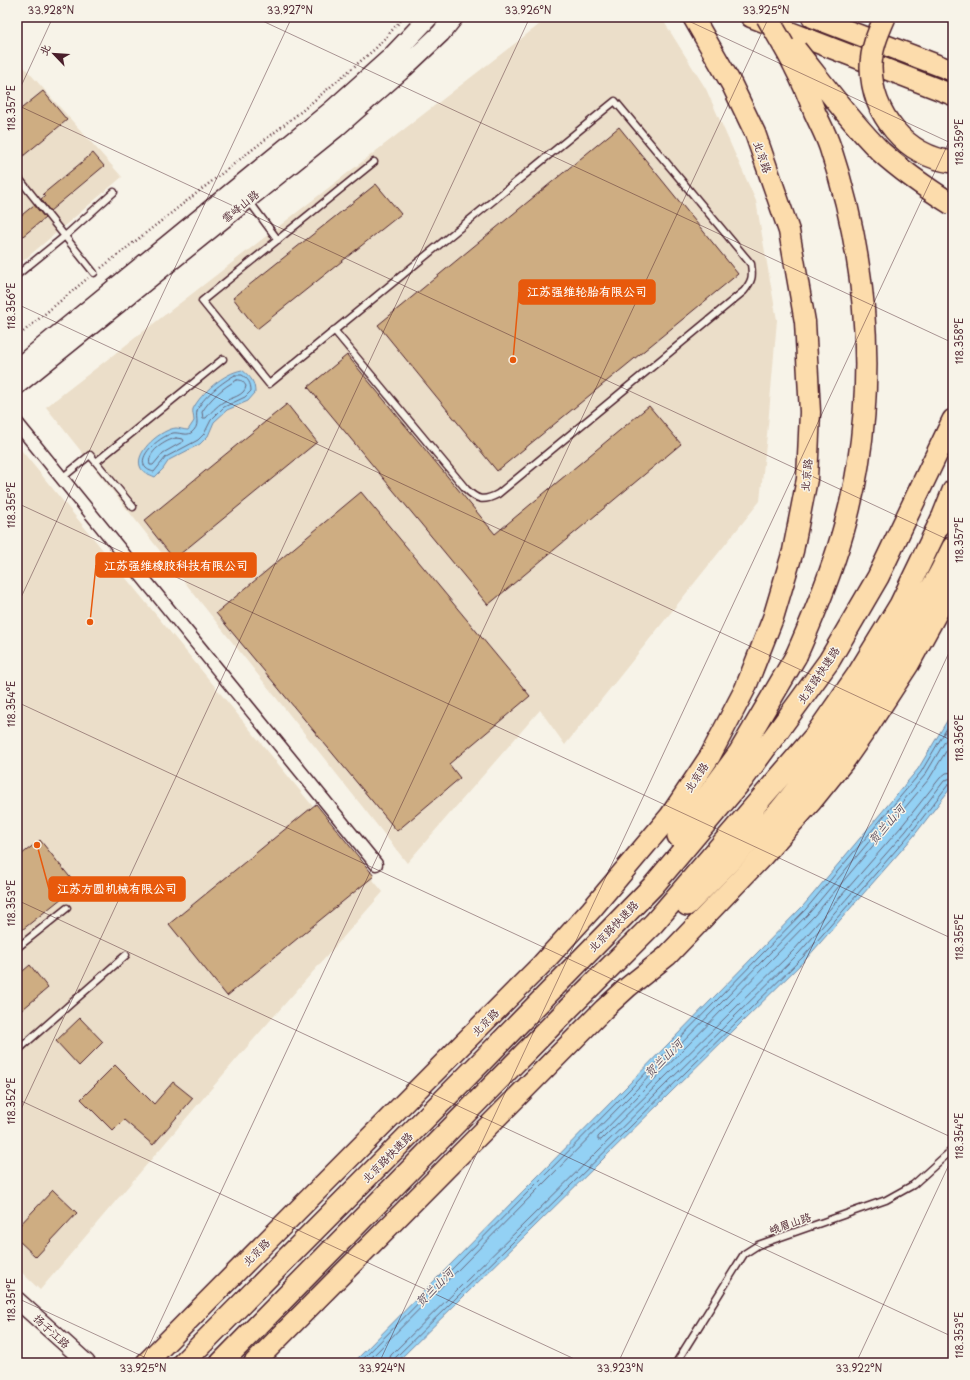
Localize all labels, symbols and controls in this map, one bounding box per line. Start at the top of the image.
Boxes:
text: 33.928°N [28,2,75,17]
text: 33.927°N [267,2,313,17]
text: 33.926°N [505,2,552,17]
text: 33.925°N [742,2,790,17]
north arrow [34,34,74,74]
text: 北 [34,41,55,58]
text: 118.357°E [3,85,18,131]
text: 118.359°E [951,119,966,165]
street label: 北京路 [750,139,776,175]
street label: 雪峰山路 [218,186,262,226]
callout: 江苏强维轮胎有限公司 [519,280,655,304]
text: 江苏强维轮胎有限公司 [527,282,647,300]
text: 118.356°E [3,283,18,329]
text: 118.358°E [951,318,966,364]
street label: 北京路 [796,458,816,492]
text: 118.355°E [3,482,18,528]
text: 118.357°E [951,517,966,563]
callout: 江苏强维橡胶科技有限公司 [96,553,256,577]
text: 江苏强维橡胶科技有限公司 [104,556,248,574]
street label: 北京路快速路 [792,643,844,707]
text: 118.354°E [3,681,18,727]
text: 118.356°E [951,715,966,761]
street label: 北京路 [680,759,712,795]
water label: 贺兰山河 [863,798,910,848]
callout: 江苏方圆机械有限公司 [49,877,185,901]
text: 江苏方圆机械有限公司 [57,879,177,897]
text: 118.353°E [3,880,18,926]
street label: 北京路快速路 [584,896,642,956]
text: 118.355°E [951,914,966,960]
street label: 北京路 [467,1004,503,1040]
water label: 贺兰山河 [640,1033,688,1081]
text: 118.352°E [3,1078,18,1124]
text: 118.354°E [951,1113,966,1159]
street label: 北京路快速路 [358,1128,416,1186]
street label: 峨眉山路 [766,1208,814,1238]
street label: 北京路 [238,1234,274,1270]
water label: 贺兰山河 [411,1262,459,1310]
text: 118.351°E [3,1278,18,1322]
street label: 扬子江路 [30,1310,74,1352]
text: 118.353°E [951,1312,966,1358]
text: 33.925°N [119,1360,167,1375]
text: 33.924°N [359,1360,406,1375]
text: 33.923°N [597,1360,644,1375]
text: 33.922°N [836,1360,883,1375]

